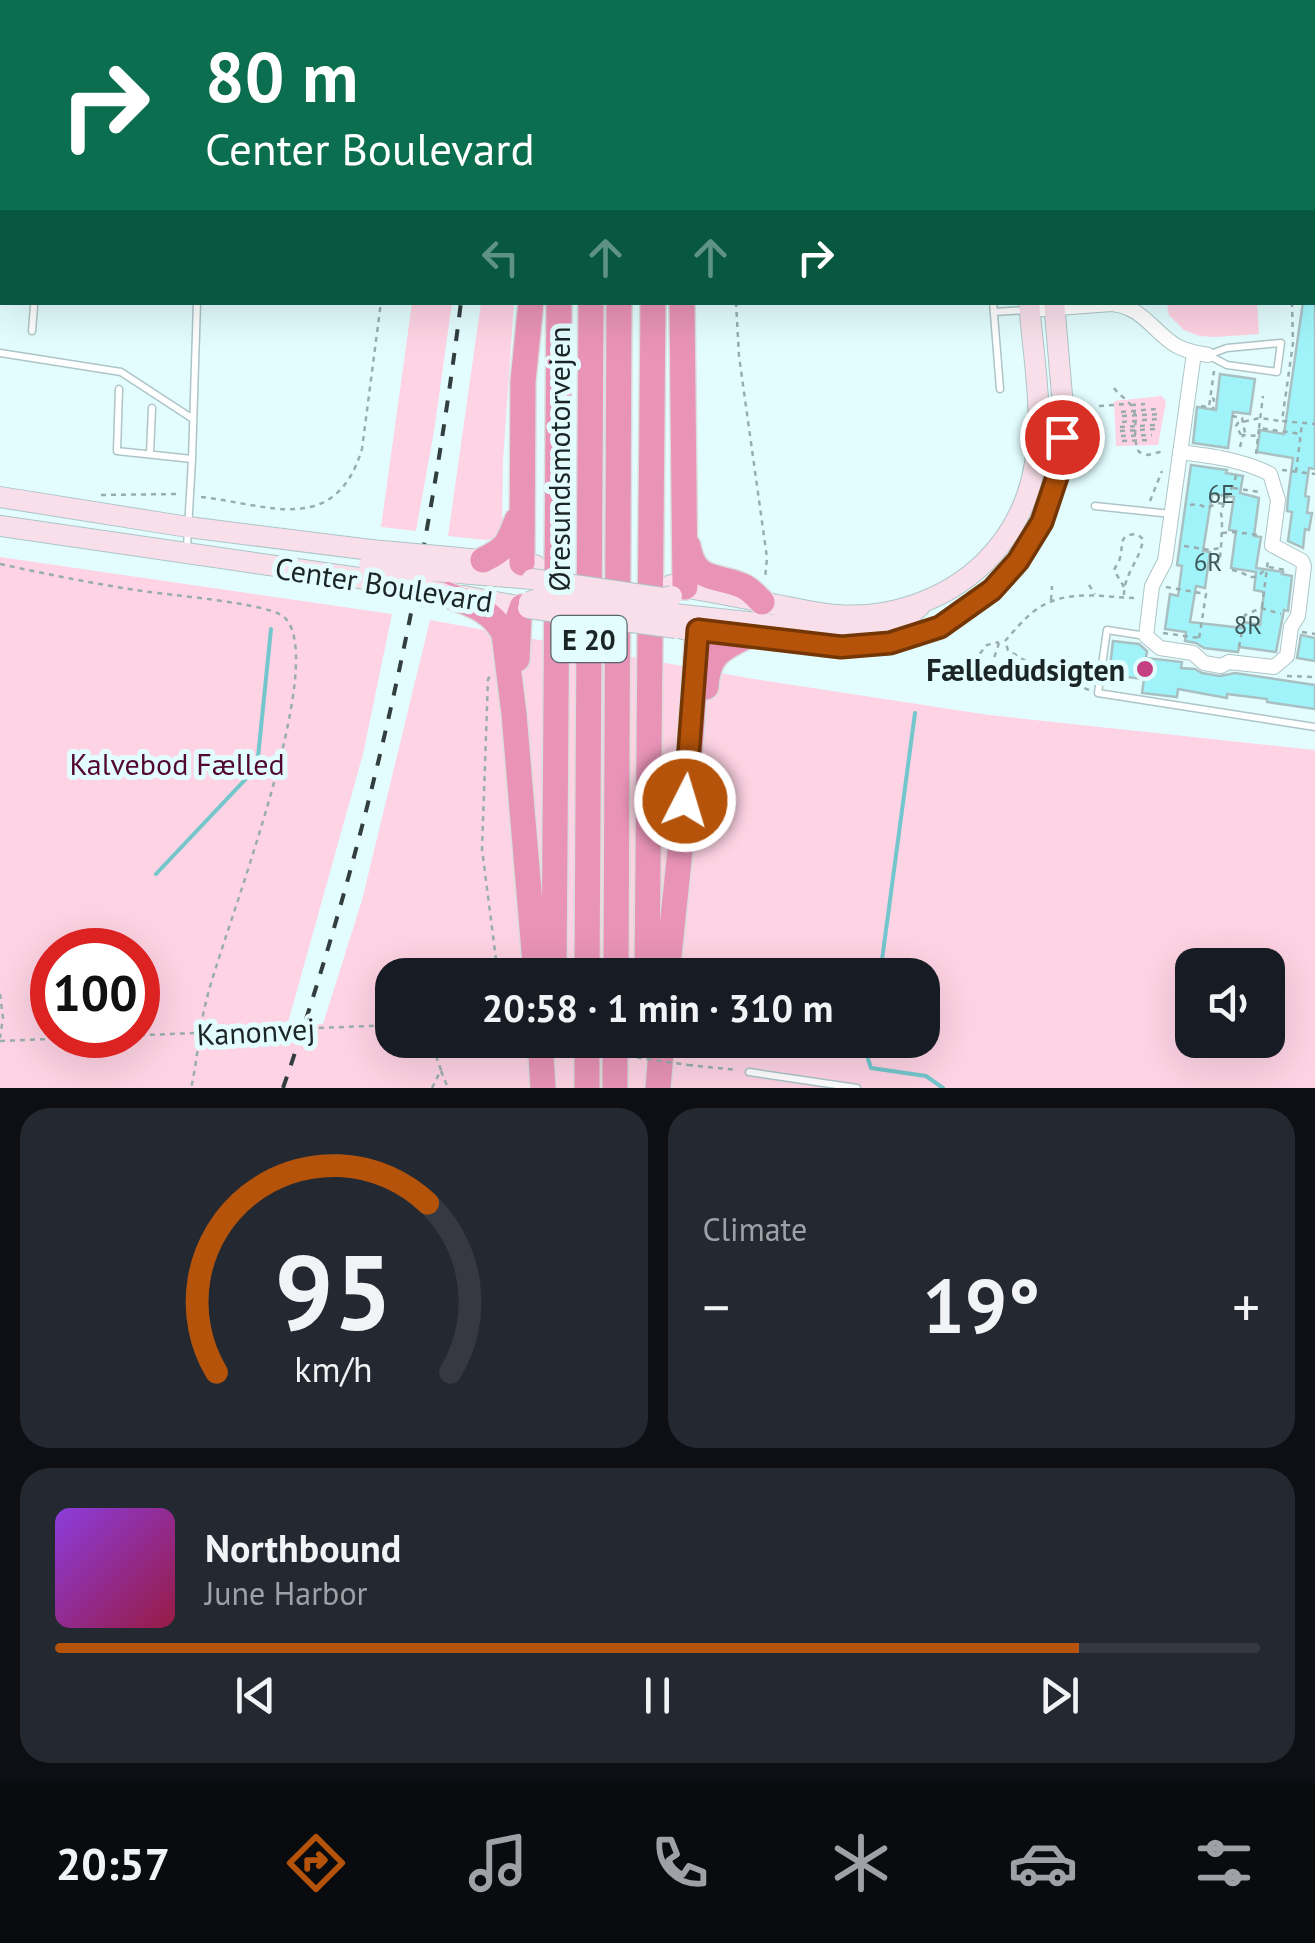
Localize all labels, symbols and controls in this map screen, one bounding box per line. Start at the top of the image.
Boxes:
text: 80 m [205,31,358,121]
icon: right [40,40,170,170]
text: Center Boulevard [205,119,535,177]
icon: left [473,230,528,285]
icon: ahead [578,230,633,285]
icon: ahead [683,230,738,285]
icon: right [788,230,843,285]
street label: Øresundsmotorvejen [539,326,578,592]
pin [1020,395,1105,480]
icon: arrive [1035,410,1090,465]
house number: 6E [1207,478,1235,510]
house number: 6R [1194,546,1222,578]
street label: Center Boulevard [272,548,496,620]
house number: 8R [1234,609,1262,641]
road number: E 20 [552,616,626,662]
place label: Fælledudsigten [926,650,1125,689]
marker: Fælledudsigten [1134,658,1156,680]
park label: Kalvebod Fælled [69,744,285,783]
position arrow [633,749,737,853]
speed limit sign: 100 [30,928,160,1058]
map controls [1175,948,1285,1058]
button: sound [1175,948,1285,1058]
text: 20:58 · 1 min · 310 m [482,983,833,1032]
street label: Kanonvej [196,1008,316,1054]
text: Climate [703,1208,807,1250]
text: 95 [275,1224,393,1359]
text: 19° [922,1257,1040,1354]
text: − [703,1271,730,1342]
text: + [1232,1271,1260,1342]
text: km/h [295,1346,373,1392]
text: Northbound [205,1523,401,1572]
text: June Harbor [205,1572,367,1614]
icon: previous [228,1668,283,1723]
icon: pause [630,1668,685,1723]
icon: next [1032,1668,1087,1723]
icon: directions [281,1828,351,1898]
icon: music [463,1828,533,1898]
icon: phone [645,1828,715,1898]
icon: climate [826,1828,896,1898]
icon: car [1008,1828,1078,1898]
icon: filters [1189,1828,1259,1898]
text: 20:57 [56,1834,170,1892]

